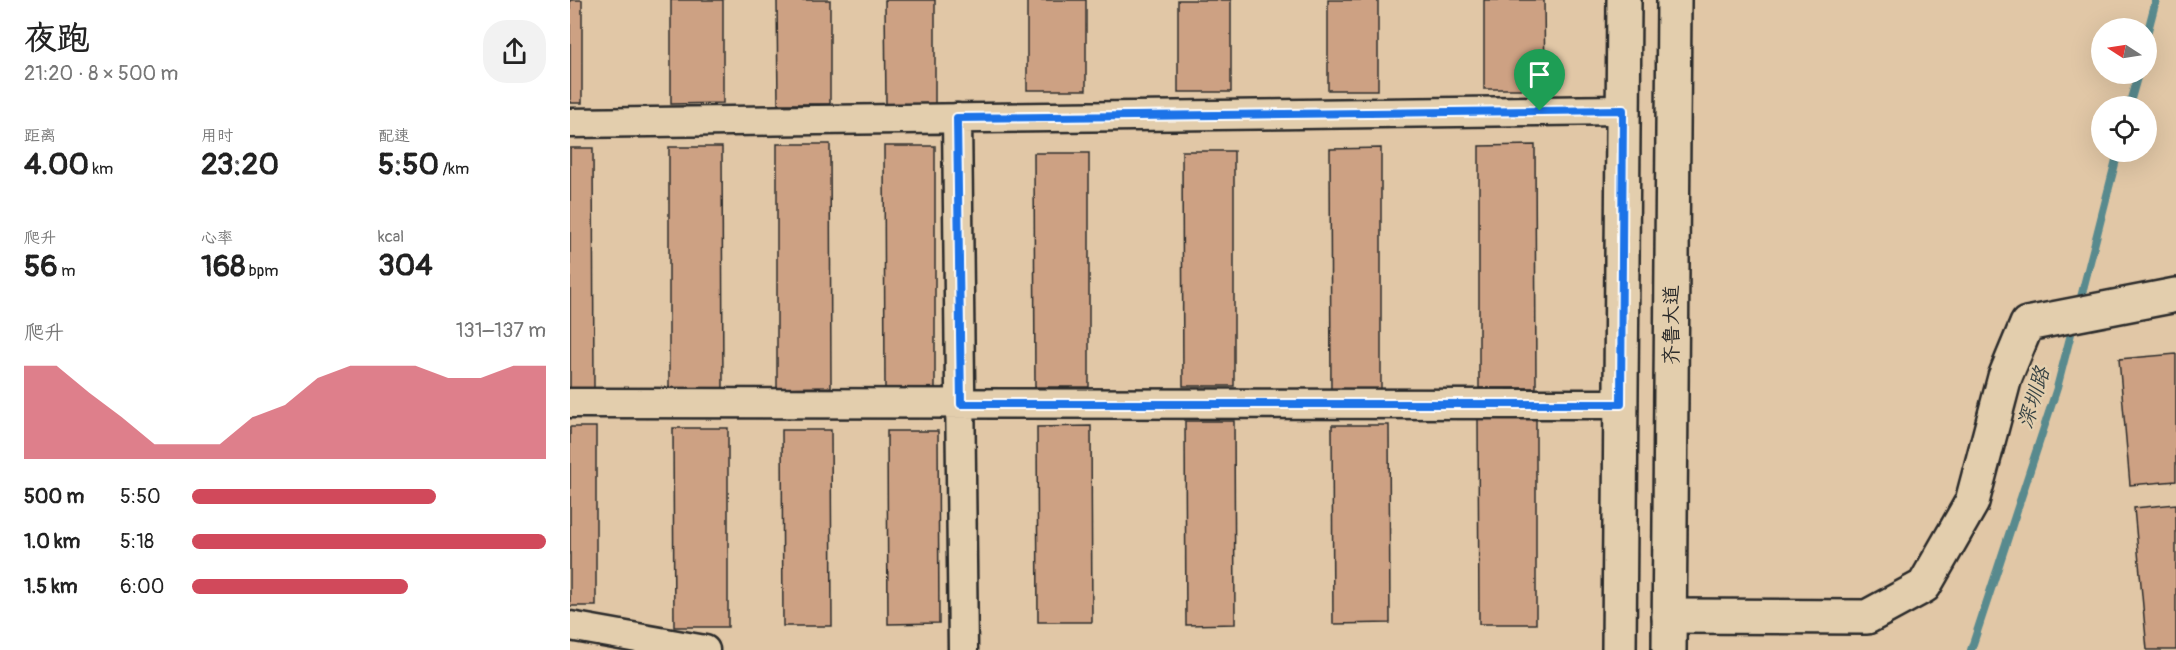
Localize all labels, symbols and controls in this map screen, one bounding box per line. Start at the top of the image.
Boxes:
text: 夜跑 [24,18,90,59]
north arrow [2091,18,2157,84]
map controls [2091,18,2157,162]
button: share [483,20,546,83]
pin [1514,49,1565,111]
icon: arrive [1523,58,1556,91]
text: 21:20 · 8 × 500 m [24,61,178,86]
button: locate [2091,96,2157,162]
text: 距离 [24,126,56,146]
text: 用时 [201,126,233,146]
text: 配速 [378,126,410,146]
text: 4.00 [24,146,89,183]
text: 23:20 [201,146,279,183]
text: 5:50 [378,146,439,183]
text: km [89,159,113,179]
text: /km [439,159,469,179]
text: kcal [378,227,404,247]
text: 爬升 [24,228,56,248]
text: 心率 [201,228,233,248]
text: 304 [378,247,433,284]
text: 56 [24,248,58,285]
text: 168 [201,248,245,285]
text: m [58,261,75,281]
text: bpm [245,261,278,281]
street label: 齐鲁大道 [1659,285,1684,365]
text: 131–137 m [456,318,546,343]
text: 爬升 [24,320,64,345]
water label: 深圳路 [2012,362,2057,432]
text: 500 m [24,484,84,509]
text: 5:50 [120,484,161,509]
text: 1.0 km [24,529,80,554]
text: 5:18 [120,529,154,554]
text: 1.5 km [24,574,77,599]
text: 6:00 [120,574,164,599]

